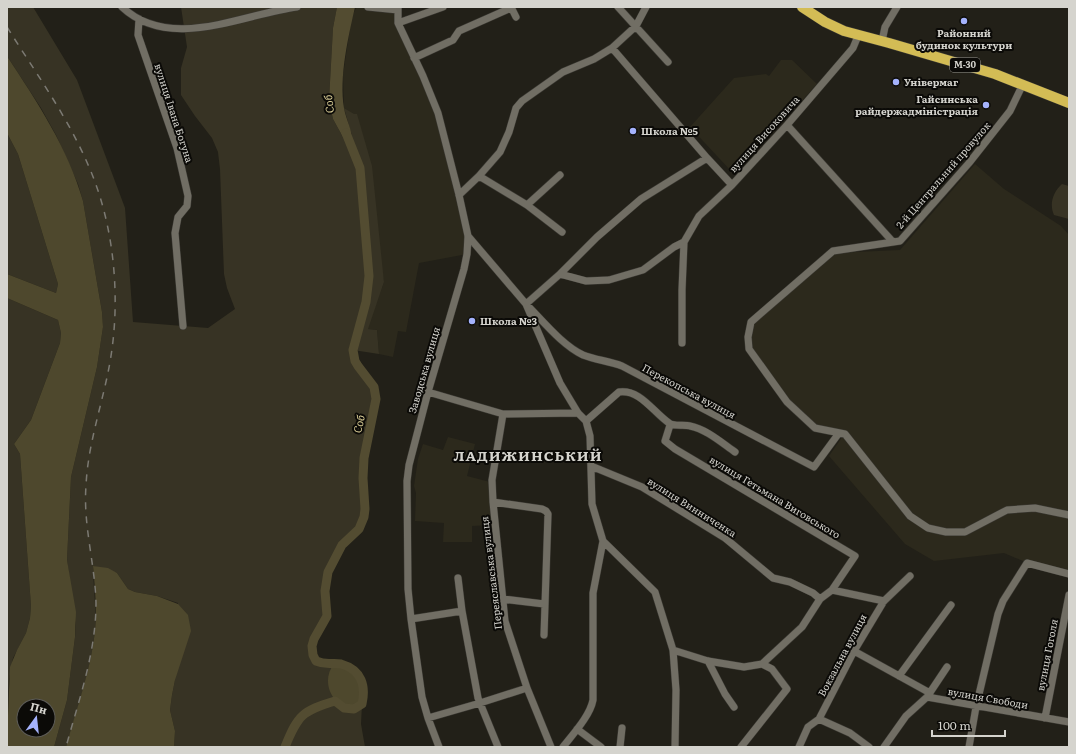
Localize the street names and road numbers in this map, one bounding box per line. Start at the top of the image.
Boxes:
road number: М-30 [950,58,980,72]
street label: вулиця Івана Богуна [151,61,198,165]
street label: вулиця Високовича [725,92,803,175]
street label: 2-й Центральний провулок [892,118,993,231]
street label: Заводська вулиця [404,325,443,415]
street label: Перекопська вулиця [640,360,739,422]
street label: вулиця Гетьмана Виговського [707,451,844,542]
street label: вулиця Винниченка [645,473,740,540]
street label: Переяславська вулиця [476,516,505,630]
street label: Вокзальна вулиця [813,611,870,699]
street label: вулиця Гоголя [1032,618,1061,692]
street label: вулиця Свободи [947,683,1030,712]

